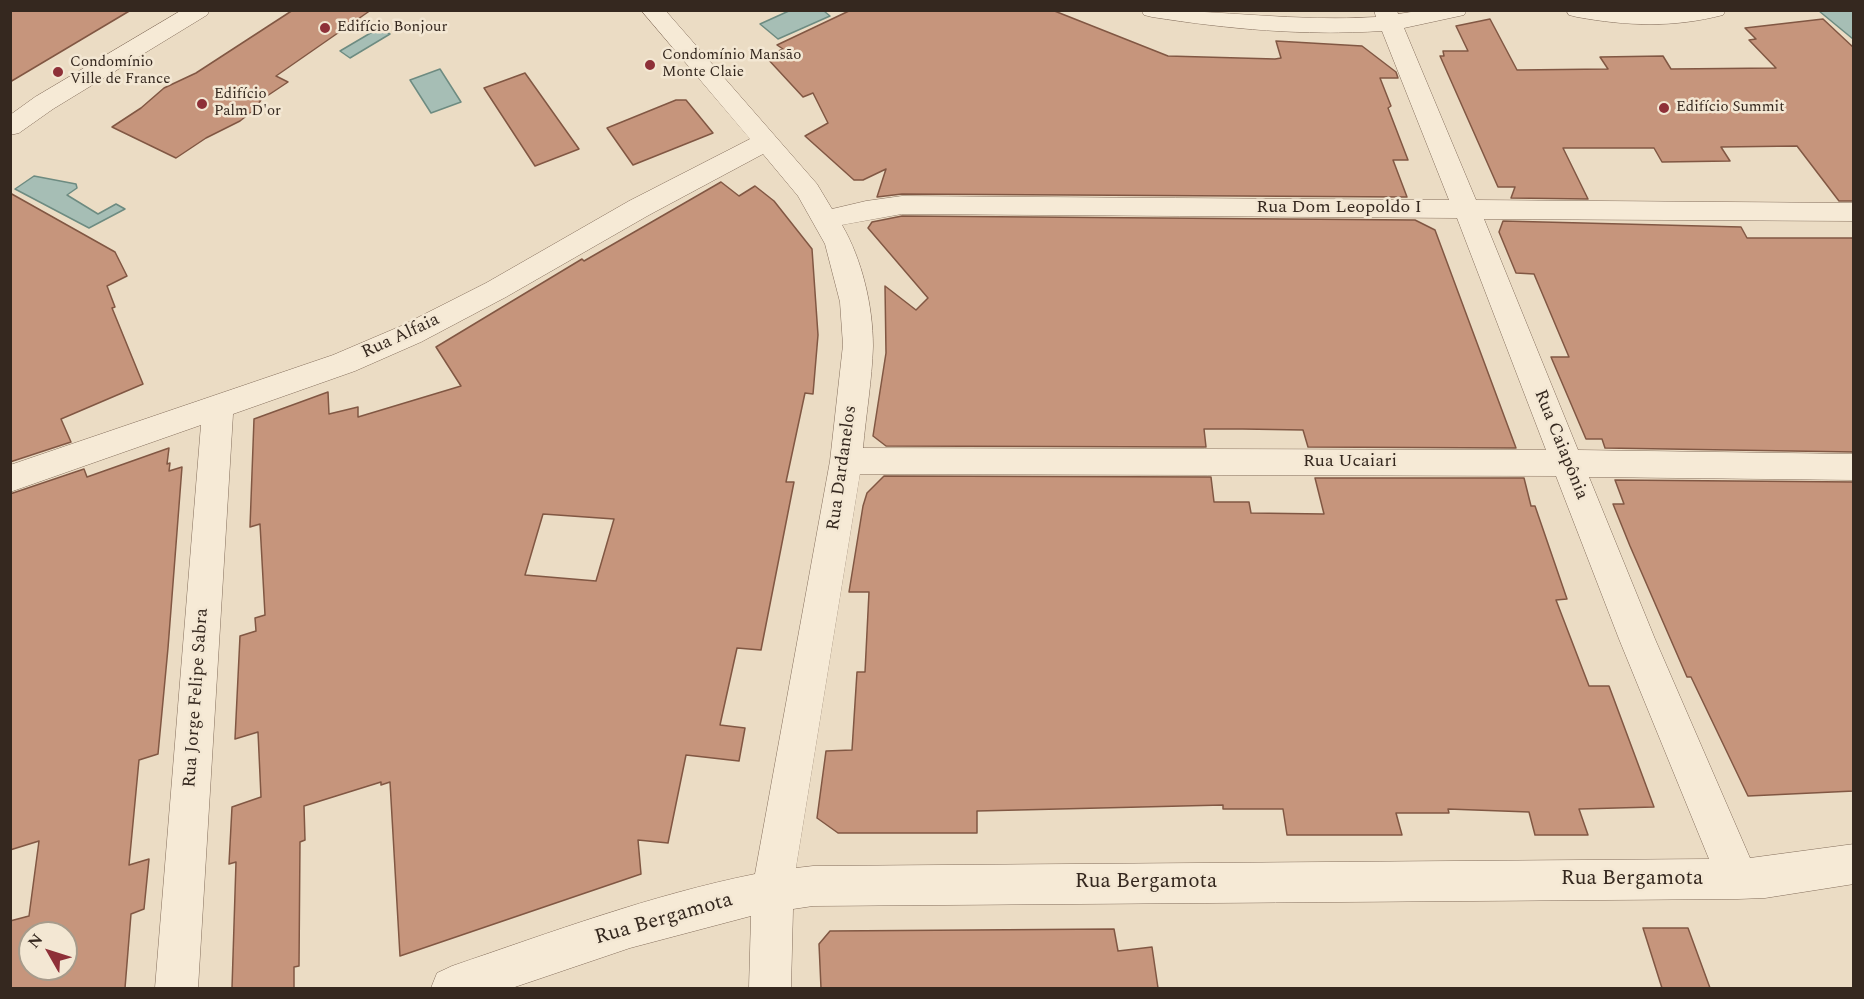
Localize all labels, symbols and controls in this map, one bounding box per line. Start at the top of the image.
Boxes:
place label: Edifício Bonjour [337,19,447,37]
marker: Edifício Bonjour [318,21,332,35]
place label: Condomínio Mansão Monte Claie [662,47,801,82]
place label: Condomínio Ville de France [70,54,170,89]
marker: Condomínio Mansão Monte Claie [643,58,657,72]
marker: Condomínio Ville de France [51,65,65,79]
place label: Edifício Palm D'or [214,86,281,121]
marker: Edifício Palm D'or [195,97,209,111]
place label: Edifício Summit [1676,99,1785,117]
marker: Edifício Summit [1657,101,1671,115]
street label: Rua Dom Leopoldo I [1256,197,1422,219]
street label: Rua Alfaia [359,310,443,364]
street label: Rua Caiapônia [1528,387,1592,503]
street label: Rua Dardanelos [824,404,862,532]
street label: Rua Ucaiari [1303,451,1397,473]
street label: Rua Jorge Felipe Sabra [180,607,214,789]
street label: Rua Bergamota [1561,867,1703,893]
street label: Rua Bergamota [1075,870,1217,896]
street label: Rua Bergamota [592,888,736,952]
north arrow [18,921,78,981]
text: N [22,928,49,954]

